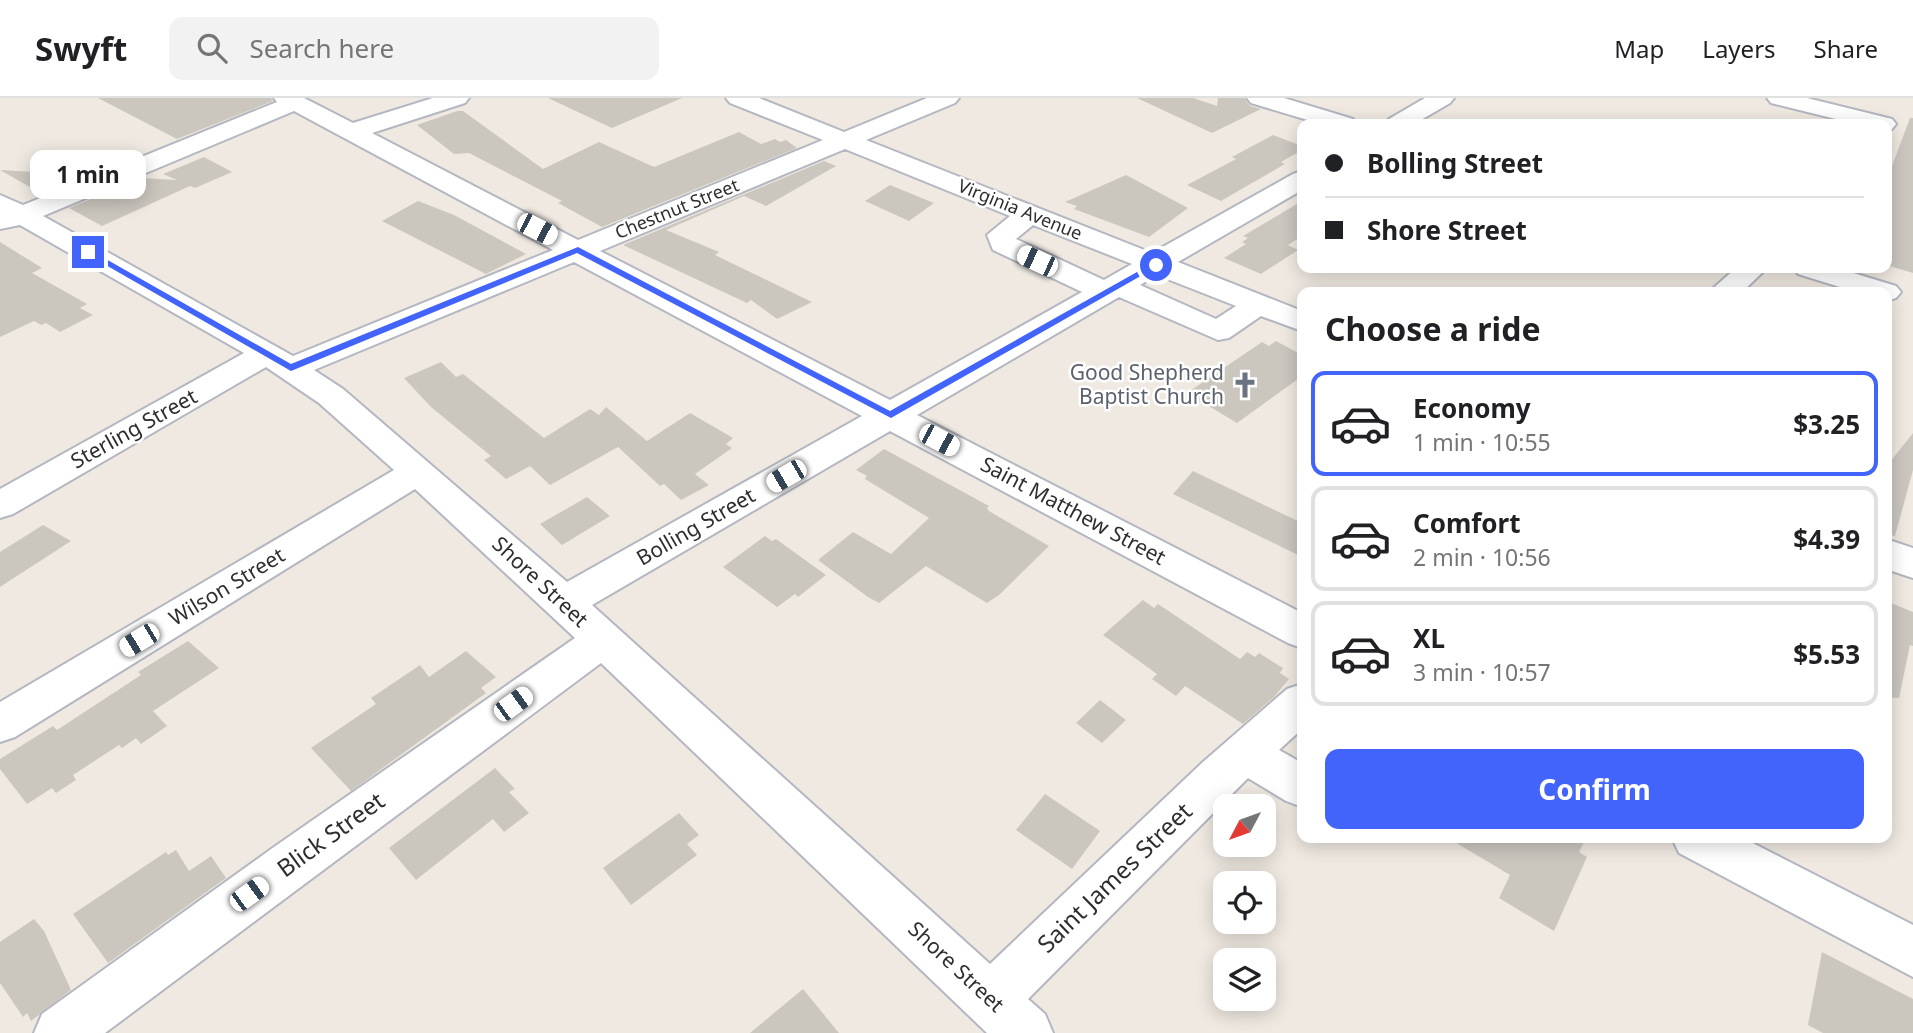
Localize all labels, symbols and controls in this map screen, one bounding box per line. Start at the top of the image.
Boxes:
search box [169,17,659,80]
text: Swyft [35,26,127,71]
icon: search [193,29,231,67]
text: Search here [249,30,394,66]
text: Map [1614,32,1664,65]
text: Layers [1702,32,1776,65]
text: Share [1814,32,1878,65]
text: Bolling Street [1367,145,1543,181]
callout: 1 min [30,150,146,200]
text: 1 min [56,158,120,190]
street label: Chestnut Street [611,172,743,244]
street label: Virginia Avenue [955,173,1086,245]
car [514,210,561,248]
text: Shore Street [1367,212,1527,248]
route end [72,236,104,268]
car [1014,243,1061,279]
route start [1140,249,1172,281]
text: Choose a ride [1325,307,1541,350]
place label: Good Shepherd Baptist Church [1070,358,1224,410]
church icon: Good Shepherd Baptist Church [1230,370,1260,400]
street label: Sterling Street [65,382,202,474]
text: Economy [1413,390,1531,426]
icon: car [1329,392,1392,455]
text: $3.25 [1793,406,1860,442]
car [916,421,963,459]
text: 1 min · 10:55 [1413,426,1551,458]
street label: Saint Matthew Street [976,449,1171,571]
car [763,456,810,496]
street label: Bolling Street [631,481,760,571]
text: Comfort [1413,505,1521,541]
icon: car [1329,507,1392,570]
text: $4.39 [1793,521,1860,557]
street label: Shore Street [487,530,595,633]
street label: Wilson Street [163,540,290,632]
text: 2 min · 10:56 [1413,541,1551,573]
car [116,620,163,660]
text: XL [1413,620,1445,656]
icon: car [1329,622,1392,685]
text: $5.53 [1793,636,1860,672]
text: 3 min · 10:57 [1413,656,1551,688]
car [490,683,537,725]
button: Confirm [1325,749,1864,829]
street label: Blick Street [270,783,391,884]
street label: Saint James Street [1029,794,1199,959]
north arrow [1213,794,1276,858]
map controls [1213,794,1276,1011]
button: locate [1213,871,1276,934]
car [226,873,273,915]
street label: Shore Street [903,915,1011,1018]
button: layers [1213,948,1276,1011]

